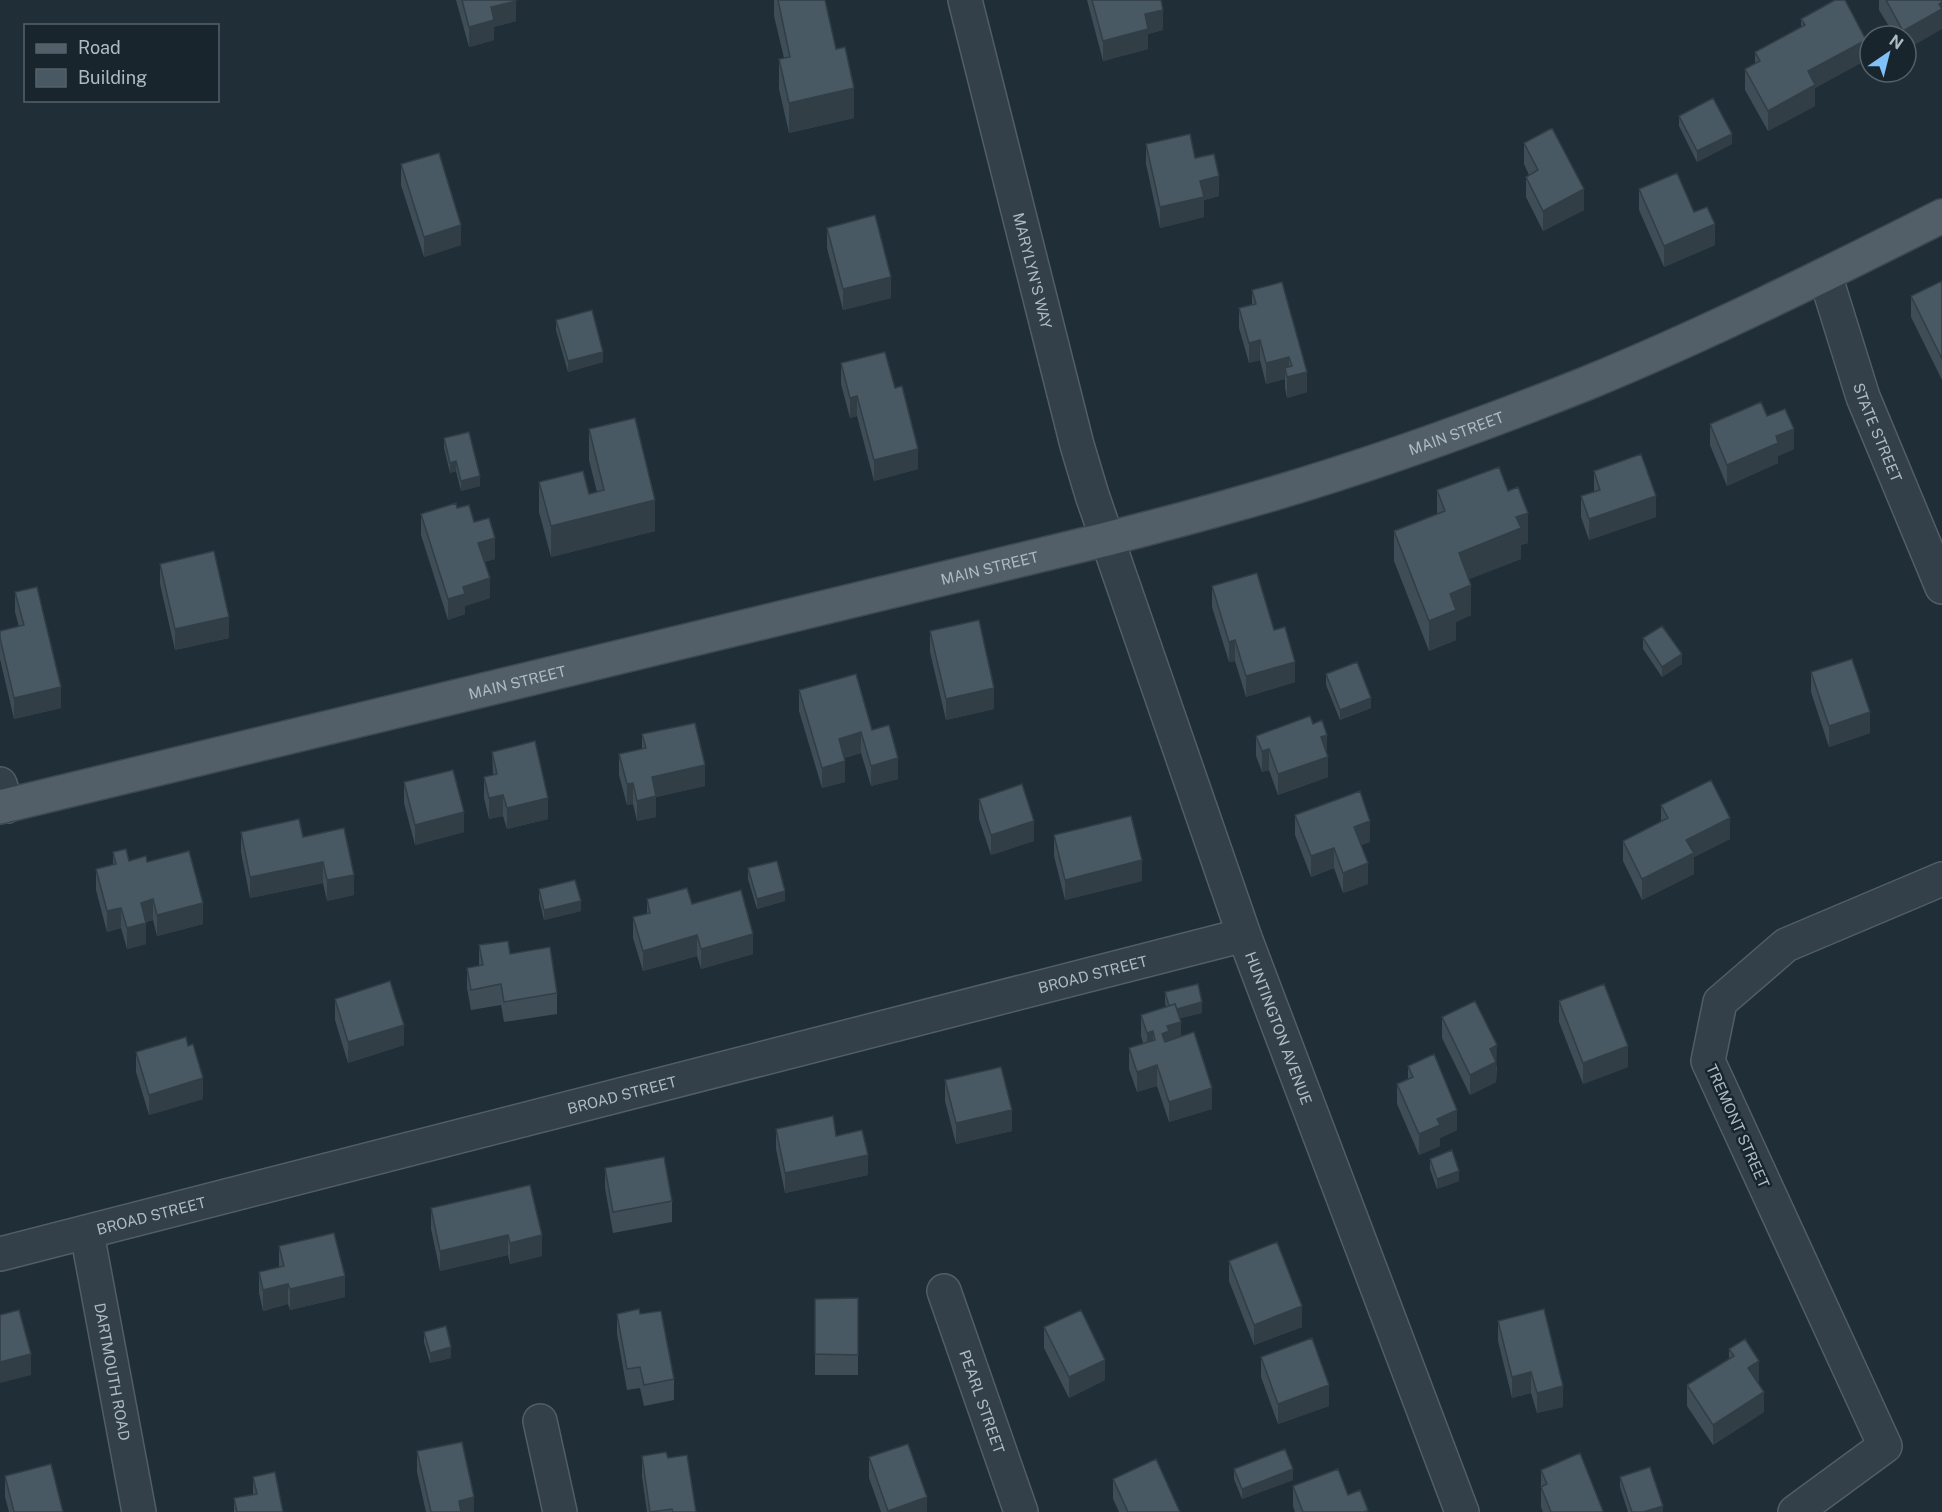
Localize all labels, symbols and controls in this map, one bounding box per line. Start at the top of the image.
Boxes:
legend [24,24,219,102]
north arrow [1858,24,1918,84]
text: N [1886,31,1907,53]
text: Road [78,37,121,58]
text: Building [78,67,147,88]
street label: MARYLYN'S WAY [1010,211,1056,330]
street label: STATE STREET [1851,381,1906,484]
street label: MAIN STREET [1406,408,1506,458]
street label: MAIN STREET [939,547,1040,587]
street label: MAIN STREET [467,662,568,702]
street label: HUNTINGTON AVENUE [1242,949,1316,1107]
street label: BROAD STREET [1036,952,1149,996]
street label: TREMONT STREET [1703,1062,1773,1190]
street label: BROAD STREET [565,1072,678,1117]
street label: BROAD STREET [95,1193,208,1237]
street label: DARTMOUTH ROAD [92,1301,134,1442]
street label: PEARL STREET [957,1347,1008,1456]

